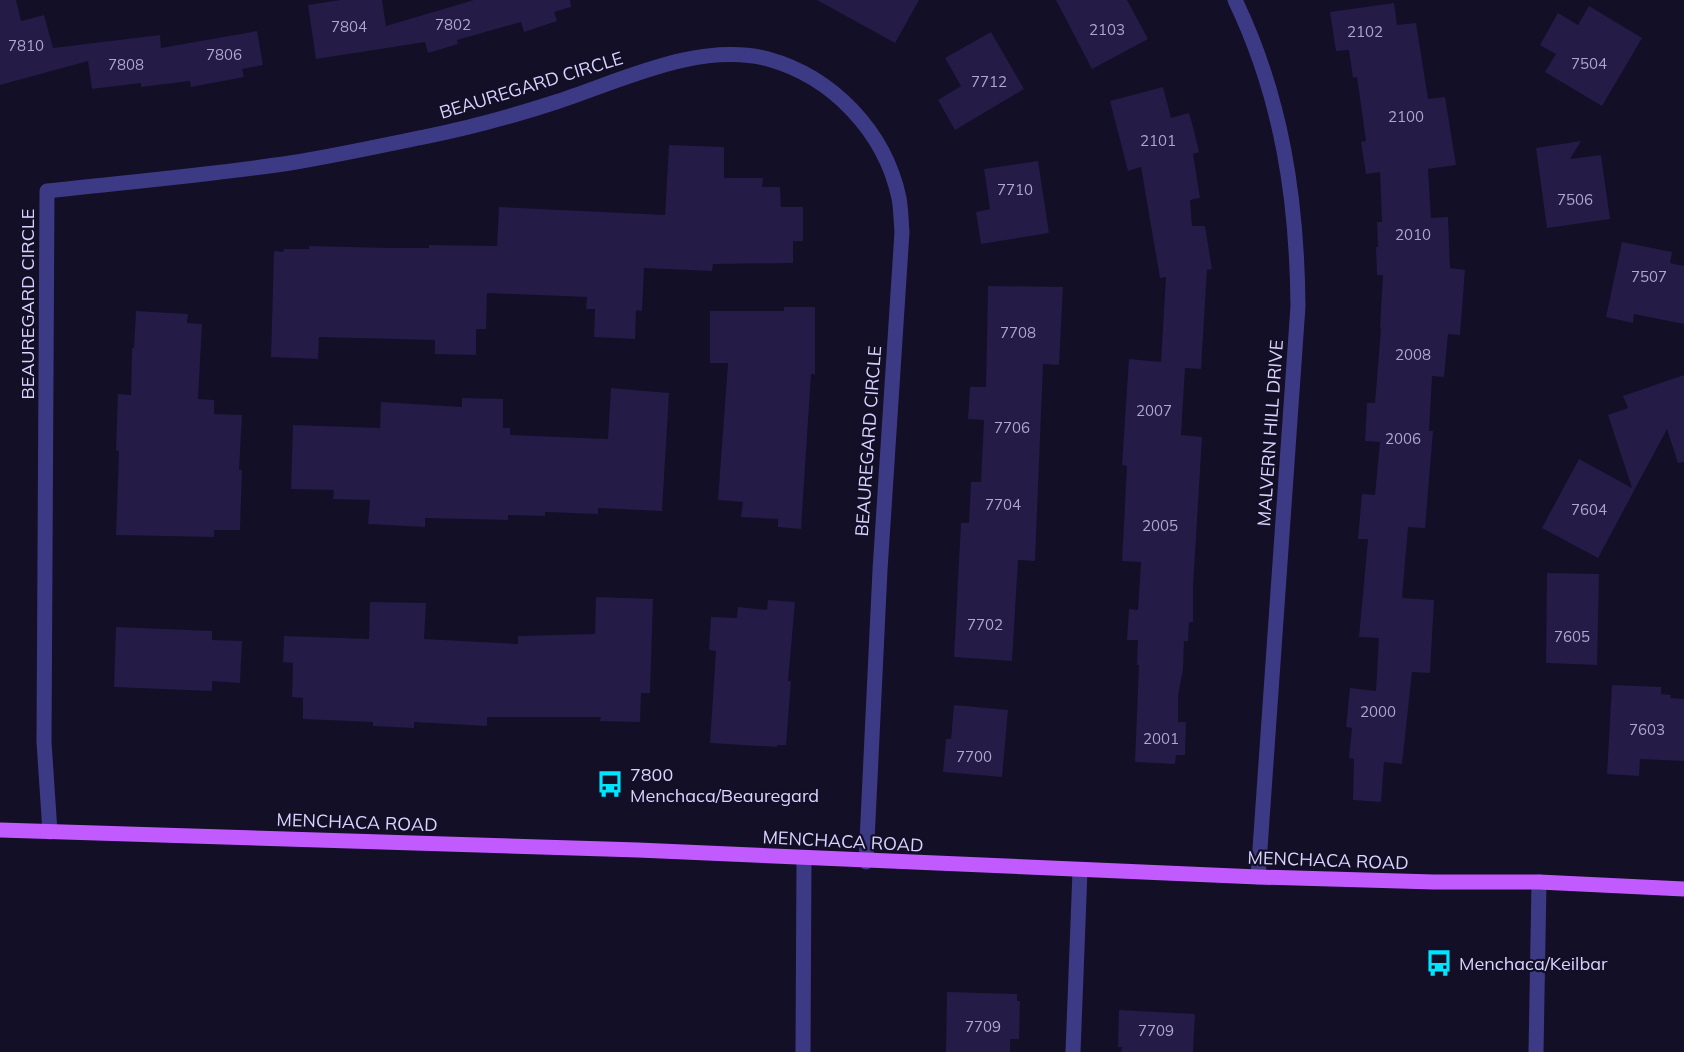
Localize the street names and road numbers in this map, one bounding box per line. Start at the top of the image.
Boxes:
street label: BEAUREGARD CIRCLE [436,46,626,124]
street label: BEAUREGARD CIRCLE [16,209,39,399]
street label: MALVERN HILL DRIVE [1252,339,1288,527]
street label: BEAUREGARD CIRCLE [850,345,886,537]
street label: MENCHACA ROAD [276,808,438,836]
street label: MENCHACA ROAD [762,825,924,857]
street label: MENCHACA ROAD [1247,846,1409,874]

